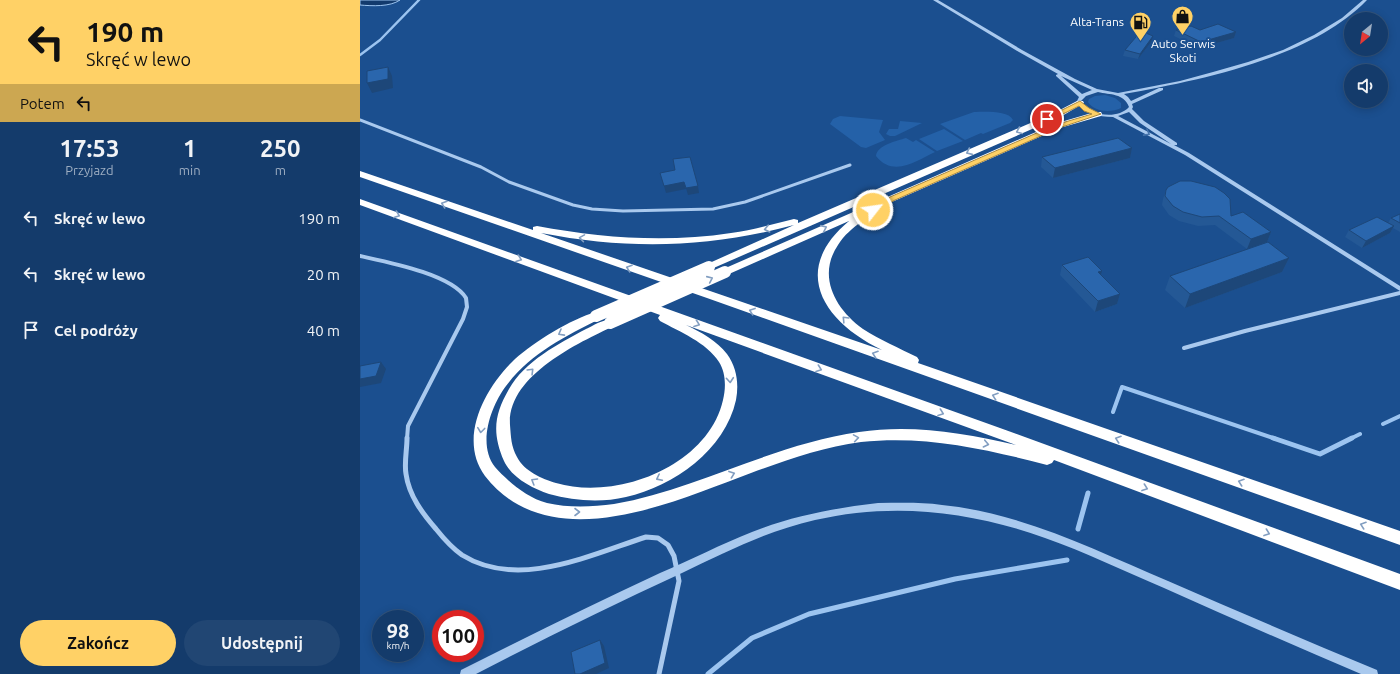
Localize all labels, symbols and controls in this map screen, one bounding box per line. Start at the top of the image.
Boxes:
shop icon: Auto Serwis Skoti [1170,4,1196,37]
fuel station icon: Alta-Trans [1127,9,1153,42]
north arrow [1344,12,1388,56]
map controls [1344,12,1388,108]
place label: Alta-Trans [1070,15,1124,28]
icon: left [20,16,72,68]
text: 190 m [86,16,164,47]
place label: Auto Serwis Skoti [1151,37,1215,64]
text: Skręć w lewo [86,49,191,69]
button: sound [1344,64,1388,108]
icon: left [73,92,95,114]
text: Potem [20,95,65,112]
pin [1030,102,1064,136]
icon: arrive [1036,108,1058,130]
one-way arrow [1016,126,1024,134]
one-way arrow [1143,128,1150,136]
text: 17:53 [59,135,119,162]
text: 1 [183,135,196,162]
text: 250 [260,135,301,162]
one-way arrow [966,148,973,156]
text: Przyjazd [65,163,114,177]
text: min [179,163,201,177]
text: m [275,163,286,177]
position arrow [852,189,894,231]
one-way arrow [441,200,448,208]
icon: left [20,207,42,229]
text: Skręć w lewo [54,210,146,227]
text: 190 m [298,210,340,227]
one-way arrow [393,210,400,219]
one-way arrow [764,225,770,233]
one-way arrow [820,225,828,233]
one-way arrow [579,234,585,242]
one-way arrow [515,255,522,263]
icon: left [20,263,42,285]
one-way arrow [626,264,633,272]
text: Skręć w lewo [54,266,146,283]
text: 20 m [307,266,340,283]
one-way arrow [706,275,713,283]
one-way arrow [749,307,756,315]
one-way arrow [842,316,850,324]
icon: arrive [20,319,42,341]
one-way arrow [694,320,701,328]
text: Cel podróży [54,322,138,339]
text: 40 m [307,322,340,339]
one-way arrow [558,329,565,336]
one-way arrow [871,350,878,358]
one-way arrow [816,364,823,372]
one-way arrow [526,368,534,376]
one-way arrow [726,377,735,383]
one-way arrow [992,392,999,400]
one-way arrow [938,409,945,417]
one-way arrow [477,427,486,433]
one-way arrow [853,434,860,443]
one-way arrow [1115,435,1122,443]
one-way arrow [982,439,989,447]
one-way arrow [728,470,735,478]
one-way arrow [656,474,663,481]
one-way arrow [1237,478,1244,486]
one-way arrow [531,479,538,486]
one-way arrow [1142,484,1149,492]
one-way arrow [574,508,580,516]
one-way arrow [1360,521,1367,530]
one-way arrow [1264,528,1271,537]
speed limit sign: 100 [432,610,484,662]
text: 98 [387,619,409,642]
button: Zakończ [20,620,176,666]
button: Udostępnij [184,620,340,666]
text: km/h [386,640,410,651]

